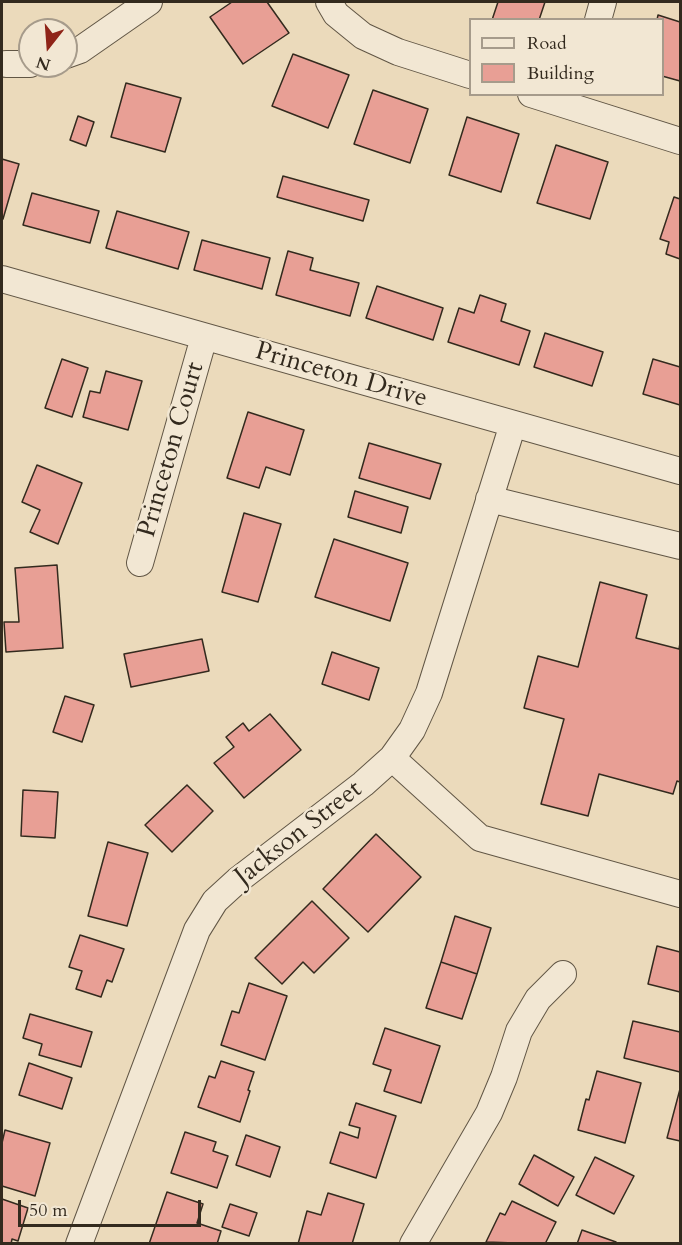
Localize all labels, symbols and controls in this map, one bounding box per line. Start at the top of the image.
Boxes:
north arrow [18,18,78,78]
legend [469,18,664,96]
text: Road [527,31,567,56]
text: N [33,51,53,76]
text: Building [527,61,594,86]
street label: Princeton Drive [251,337,431,415]
street label: Princeton Court [132,359,212,541]
street label: Jackson Street [229,775,369,893]
scale bar [21,1188,204,1226]
text: 50 m [29,1198,68,1223]

